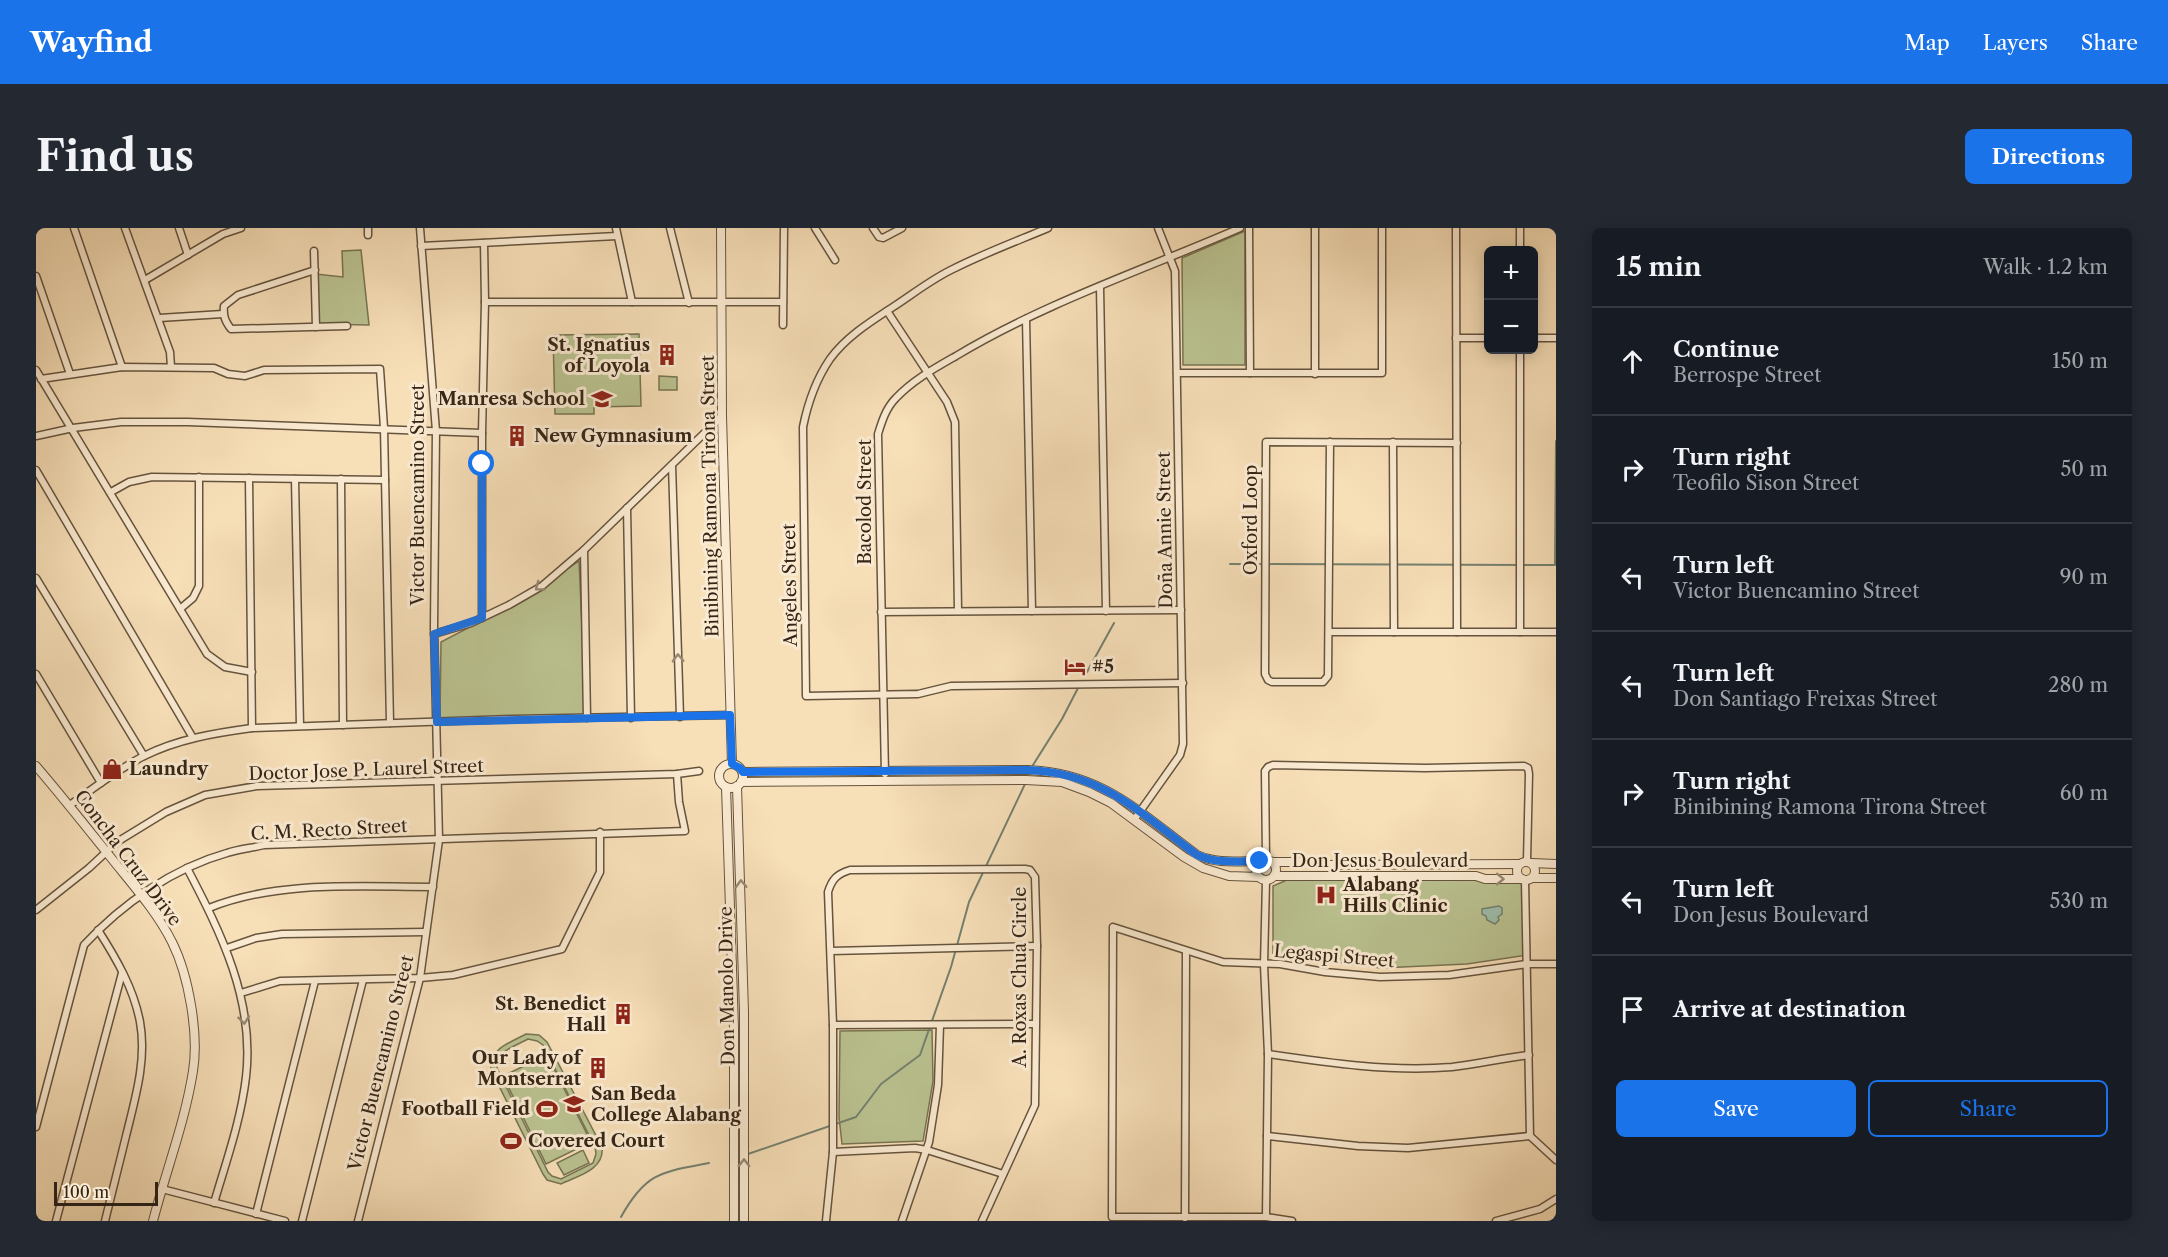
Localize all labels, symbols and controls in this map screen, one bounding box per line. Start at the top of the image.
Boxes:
text: Wayfind [30,25,152,59]
text: Map [1905,30,1950,55]
text: Layers [1983,30,2048,55]
text: Share [2081,30,2138,55]
button: Directions [1965,129,2132,184]
text: Find us [36,130,194,182]
map controls [1484,246,1538,354]
button: + [1484,246,1538,300]
text: 15 min [1616,251,1702,283]
text: Walk · 1.2 km [1983,255,2108,279]
button: − [1484,300,1538,354]
place label: St. Ignatius of Loyola [547,334,651,377]
text: Continue [1673,336,1779,363]
building icon: St. Ignatius of Loyola [655,343,679,367]
icon: ahead [1616,345,1649,378]
text: 150 m [2052,349,2108,373]
street label: Binibining Ramona Tirona Street [697,354,723,637]
text: Berrospe Street [1673,363,1821,387]
street label: Victor Buencamino Street [407,384,429,607]
school or university icon: Manresa School [590,387,614,411]
place label: Manresa School [438,388,585,410]
building icon: New Gymnasium [505,424,529,448]
place label: New Gymnasium [534,425,692,447]
street label: Bacolod Street [854,439,876,565]
text: Turn right [1673,444,1791,471]
route start [468,450,494,476]
street label: Doña Annie Street [1153,451,1177,609]
icon: right [1616,453,1649,486]
text: 50 m [2061,457,2108,481]
street label: Oxford Loop [1240,465,1262,575]
text: Teofilo Sison Street [1673,471,1859,495]
street label: Angeles Street [778,523,802,648]
text: Turn left [1673,552,1774,579]
icon: left [1616,561,1649,594]
text: 90 m [2060,565,2108,589]
text: Victor Buencamino Street [1673,579,1919,603]
one-way arrow [534,580,545,591]
one-way arrow [672,654,685,663]
hotel icon: #5 [1063,655,1087,679]
place label: #5 [1092,656,1114,678]
text: Turn left [1673,660,1774,687]
icon: left [1616,669,1649,702]
text: 280 m [2048,673,2108,697]
text: Don Santiago Freixas Street [1673,687,1937,711]
street label: Doctor Jose P. Laurel Street [248,755,485,785]
shop icon: Laundry [100,757,124,781]
place label: Laundry [129,758,209,780]
text: Turn right [1673,768,1791,795]
icon: right [1616,777,1649,810]
text: 60 m [2060,781,2108,805]
street label: Concha Cruz Drive [70,786,186,930]
text: Binibining Ramona Tirona Street [1673,795,1987,819]
street label: C. M. Recto Street [250,815,409,845]
route end [1246,847,1272,873]
street label: Don Jesus Boulevard [1292,850,1468,872]
one-way arrow [1495,873,1504,885]
place label: Alabang Hills Clinic [1342,874,1447,917]
text: Turn left [1673,876,1774,903]
one-way arrow [734,879,747,888]
hospital icon: Alabang Hills Clinic [1314,883,1338,907]
icon: left [1616,885,1649,918]
street label: A. Roxas Chua Circle [1009,887,1031,1068]
text: 530 m [2050,889,2108,913]
text: Don Jesus Boulevard [1673,903,1869,927]
street label: Don Manolo Drive [715,906,739,1066]
street label: Legaspi Street [1273,940,1396,972]
street label: Victor Buencamino Street [343,952,419,1174]
place label: St. Benedict Hall [495,993,607,1036]
icon: arrive [1616,993,1649,1026]
text: Arrive at destination [1673,996,1906,1023]
building icon: St. Benedict Hall [611,1002,635,1026]
one-way arrow [237,1015,250,1024]
place label: Our Lady of Montserrat [472,1047,583,1090]
building icon: Our Lady of Montserrat [586,1056,610,1080]
button: Save [1616,1080,1856,1137]
button: Share [1868,1080,2108,1137]
place label: San Beda College Alabang [591,1083,741,1126]
school or university icon: San Beda College Alabang [562,1092,586,1116]
sports icon: Football Field [535,1097,559,1121]
place label: Football Field [401,1098,530,1120]
sports icon: Covered Court [499,1129,523,1153]
place label: Covered Court [528,1130,665,1152]
one-way arrow [738,1158,750,1167]
scale bar [54,1179,158,1206]
text: 100 m [63,1182,109,1202]

